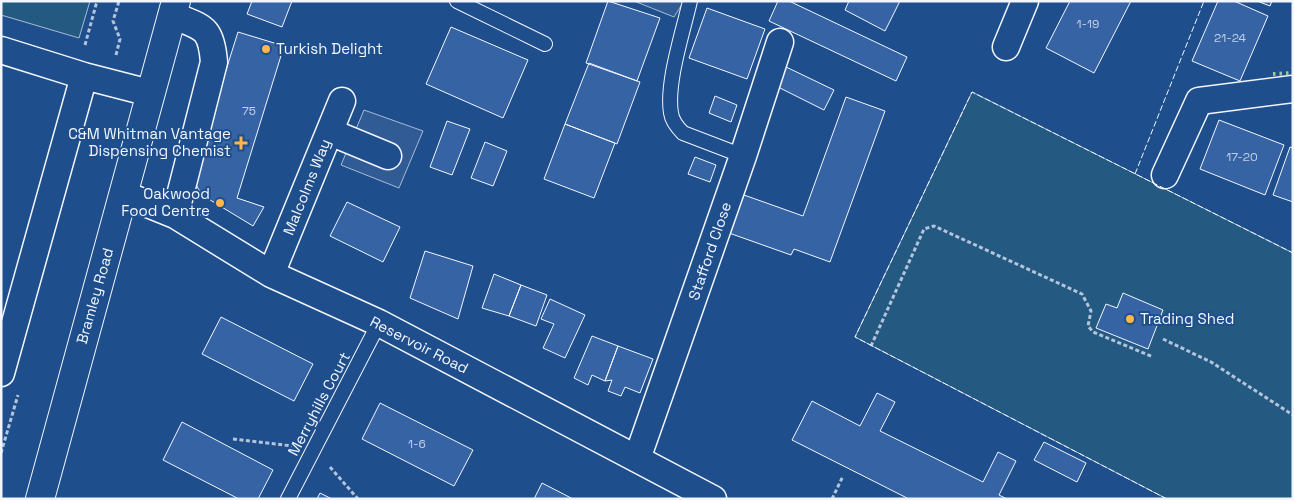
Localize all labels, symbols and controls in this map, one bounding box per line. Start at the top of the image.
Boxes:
house number: 1-19 [1077,16,1099,32]
house number: 21-24 [1214,30,1247,46]
place label: Turkish Delight [276,39,383,58]
marker: Turkish Delight [260,43,272,55]
house number: 75 [242,103,256,119]
place label: C&M Whitman Vantage Dispensing Chemist [68,124,231,160]
street label: Malcolms Way [279,136,335,238]
marker: C&M Whitman Vantage Dispensing Chemist [235,137,247,149]
house number: 17-20 [1226,149,1258,165]
place label: Oakwood Food Centre [121,184,210,220]
marker: Oakwood Food Centre [214,197,226,209]
street label: Stafford Close [684,199,735,303]
street label: Bramley Road [72,246,117,346]
place label: Trading Shed [1140,309,1234,328]
street label: Reservoir Road [367,312,472,377]
marker: Trading Shed [1124,313,1136,325]
street label: Merryhills Court [283,348,354,459]
house number: 1-6 [408,436,426,452]

